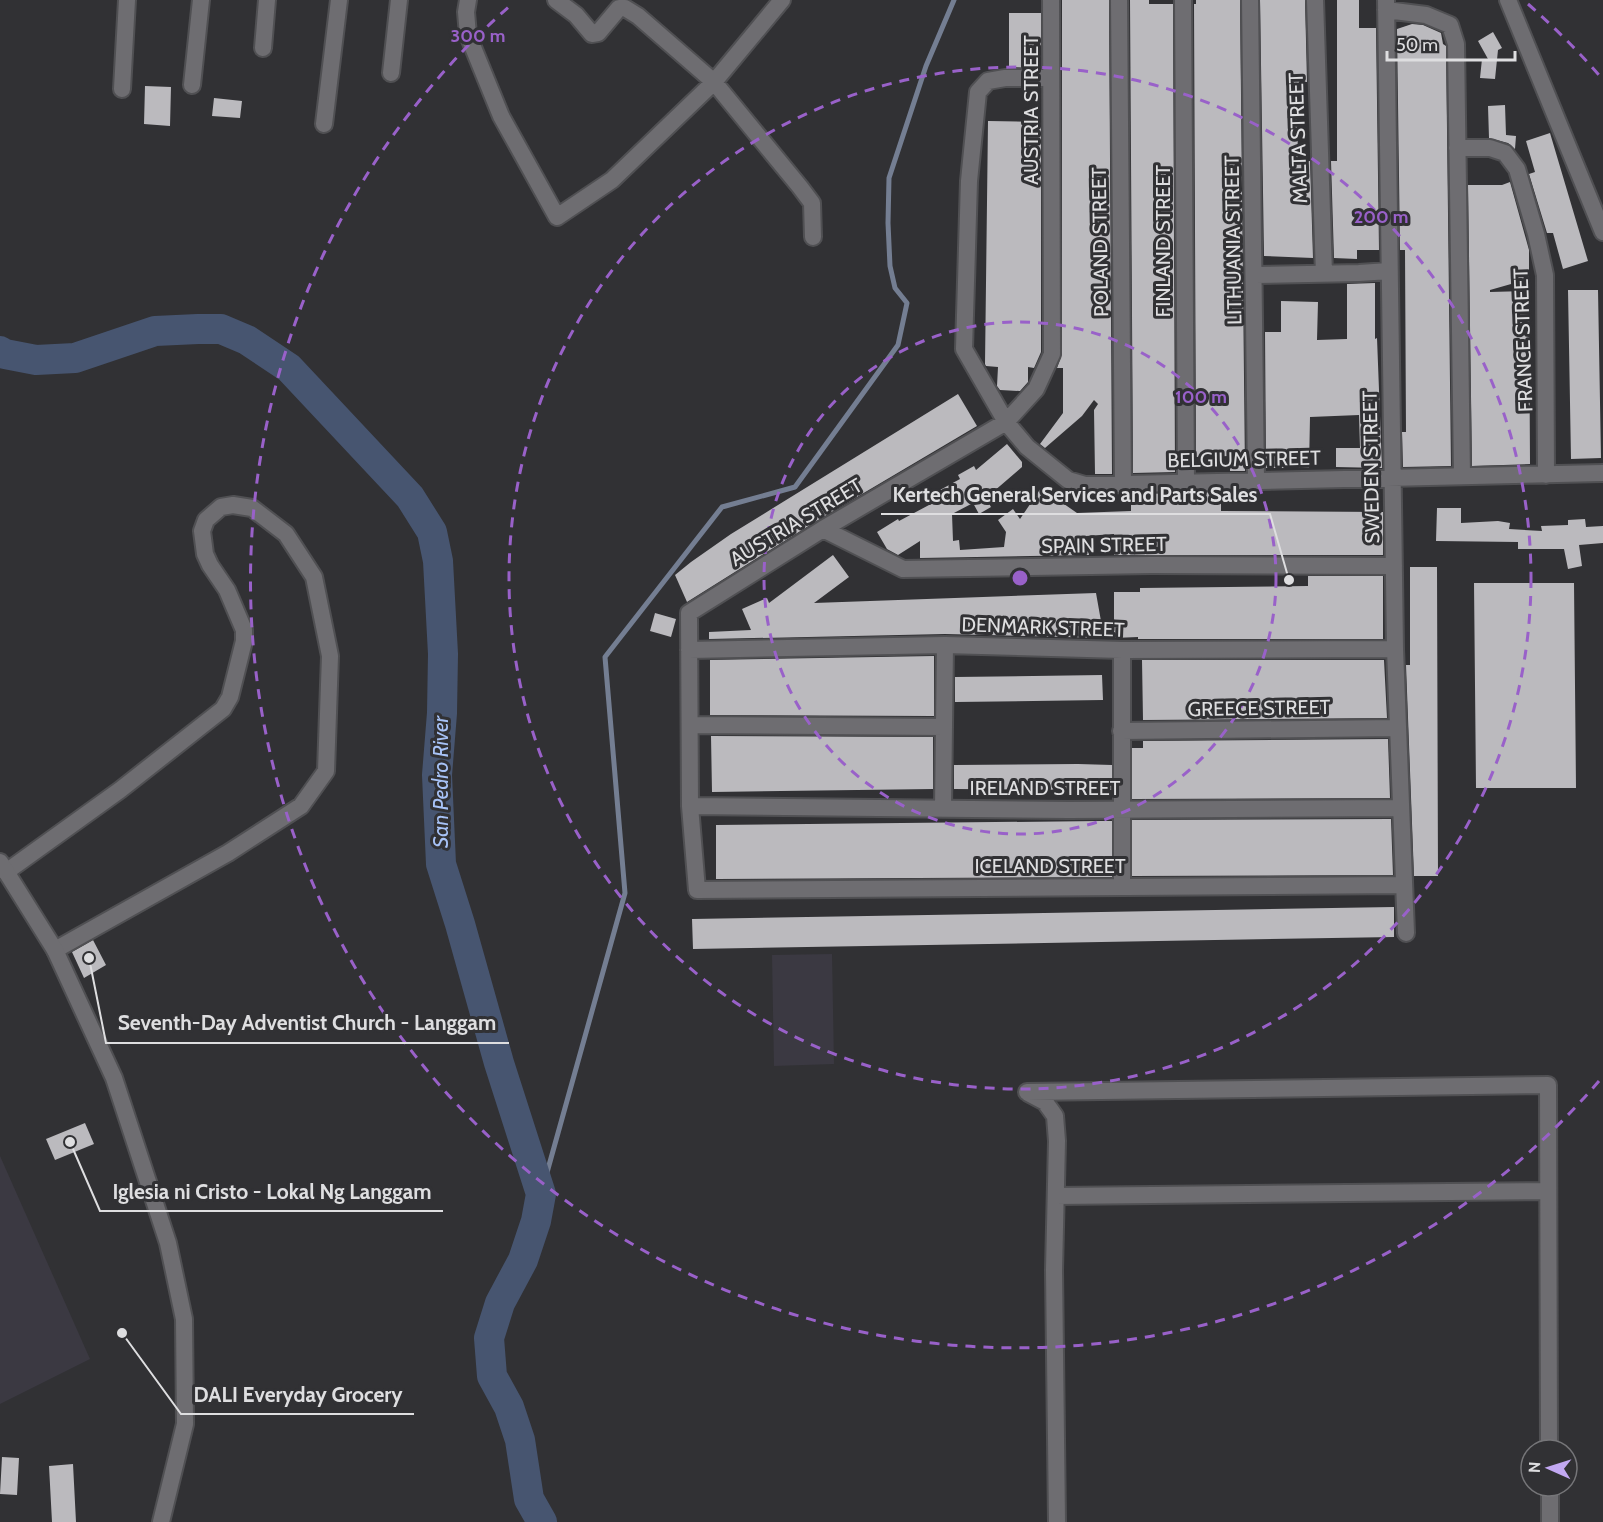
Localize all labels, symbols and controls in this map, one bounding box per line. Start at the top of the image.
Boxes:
scale bar [1387,24,1514,62]
text: 300 m [451,25,505,47]
text: 50 m [1396,34,1438,56]
street label: AUSTRIA STREET [1019,35,1043,185]
street label: MALTA STREET [1284,72,1312,204]
street label: LITHUANIA STREET [1220,155,1246,325]
street label: FINLAND STREET [1151,165,1175,317]
street label: POLAND STREET [1087,167,1113,317]
text: 200 m [1354,206,1408,228]
street label: FRANCE STREET [1508,267,1538,412]
text: 100 m [1175,386,1227,408]
street label: SWEDEN STREET [1358,390,1384,544]
street label: BELGIUM STREET [1167,446,1321,472]
street label: AUSTRIA STREET [726,473,867,571]
callout: Kertech General Services and Parts Sales [881,475,1270,514]
text: Kertech General Services and Parts Sales [893,482,1258,507]
street label: SPAIN STREET [1041,532,1167,558]
centre of rings [1010,568,1030,588]
street label: DENMARK STREET [961,612,1125,642]
street label: GREECE STREET [1188,695,1331,721]
water label: San Pedro River [428,714,453,848]
street label: IRELAND STREET [970,776,1121,800]
street label: ICELAND STREET [974,854,1126,878]
callout: Seventh-Day Adventist Church - Langgam [106,1004,509,1043]
text: Seventh-Day Adventist Church - Langgam [118,1010,496,1035]
callout: Iglesia ni Cristo - Lokal Ng Langgam [100,1172,443,1211]
text: Iglesia ni Cristo - Lokal Ng Langgam [112,1179,432,1204]
callout: DALI Everyday Grocery [181,1375,414,1414]
text: DALI Everyday Grocery [193,1382,403,1407]
north arrow [1519,1438,1579,1498]
text: N [1525,1461,1544,1473]

